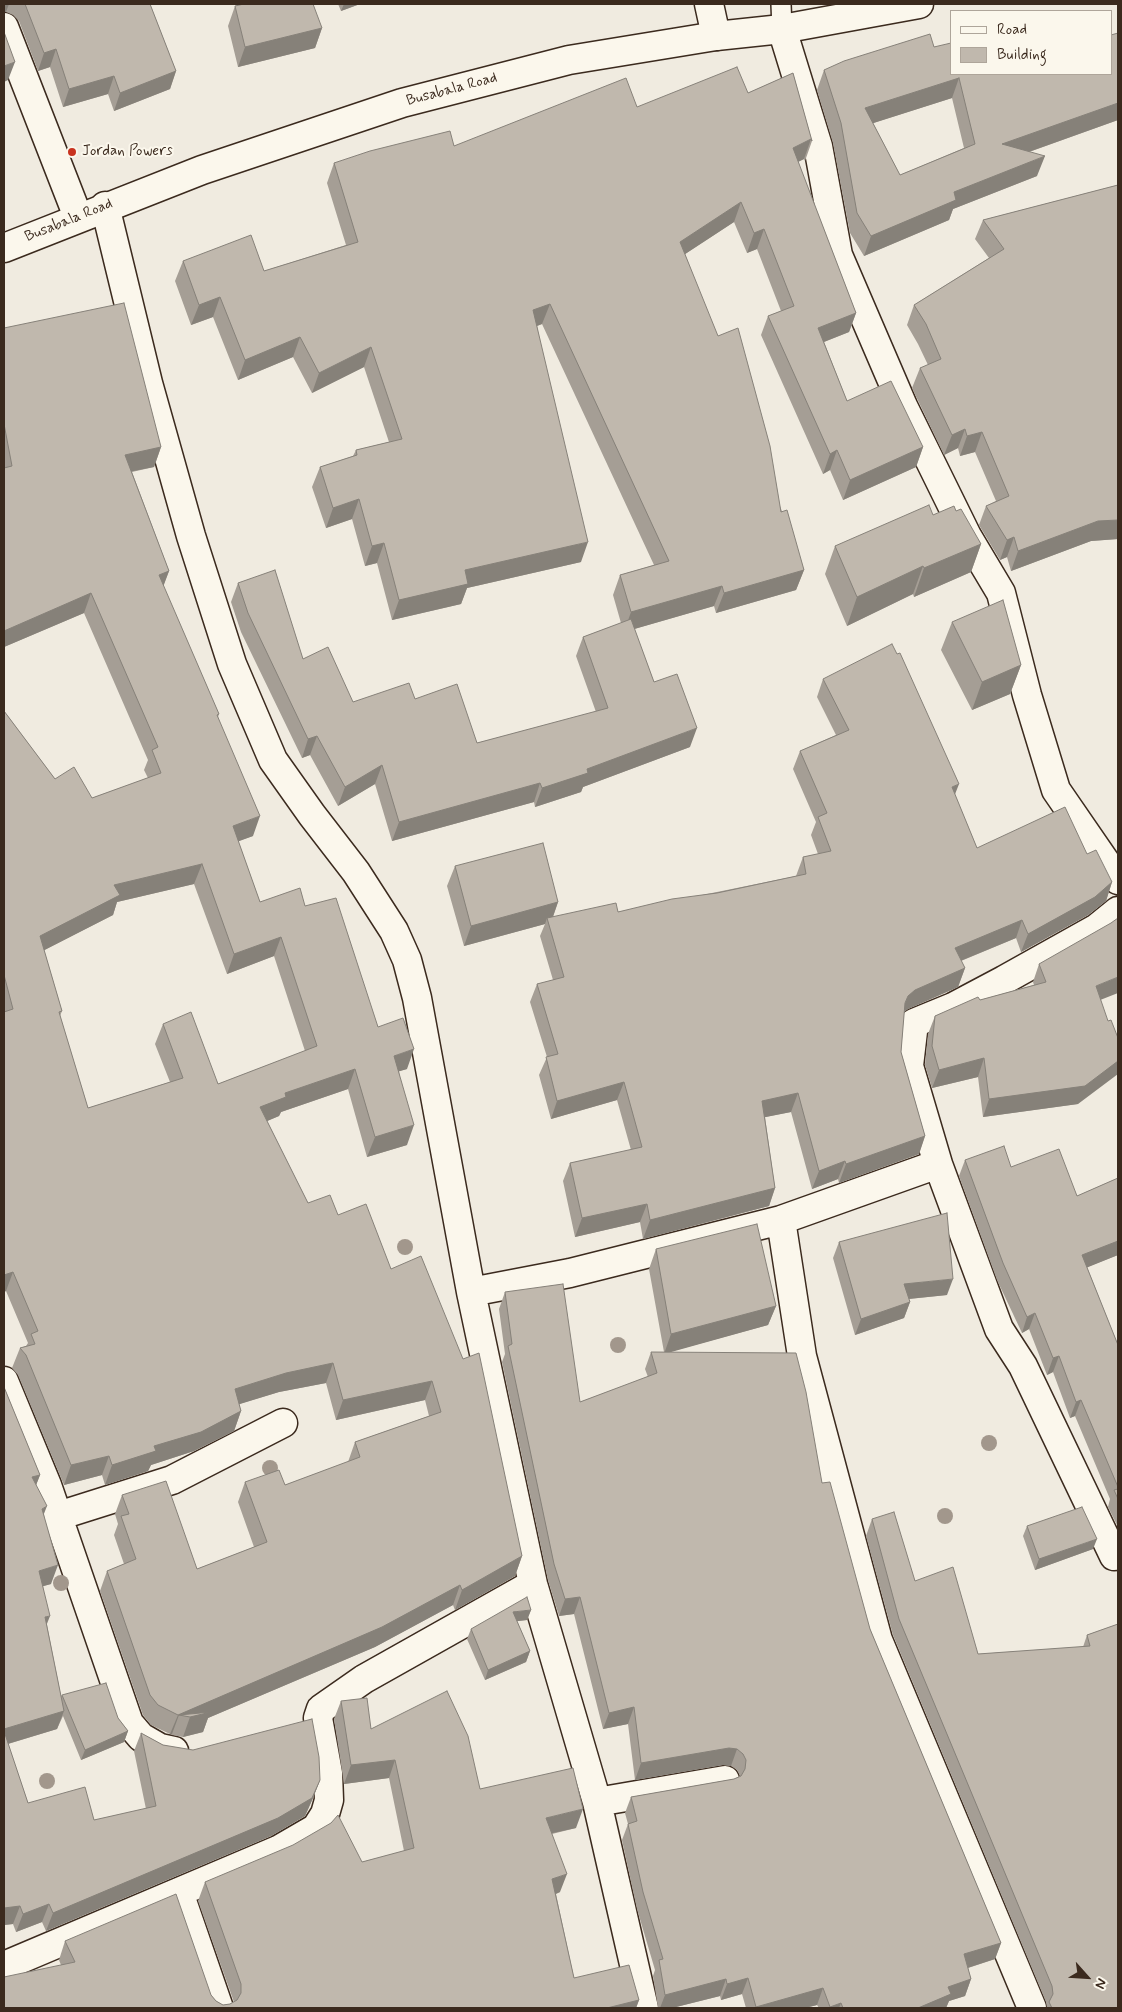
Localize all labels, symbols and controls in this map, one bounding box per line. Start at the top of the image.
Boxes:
legend [950,10,1112,75]
text: Road [997,20,1027,40]
text: Building [997,45,1047,65]
street label: Busabala Road [405,69,499,111]
place label: Jordan Powers [82,143,173,161]
marker: Jordan Powers [66,146,78,158]
street label: Busabala Road [22,195,116,247]
north arrow [1062,1952,1112,2002]
text: N [1090,1975,1111,1992]

